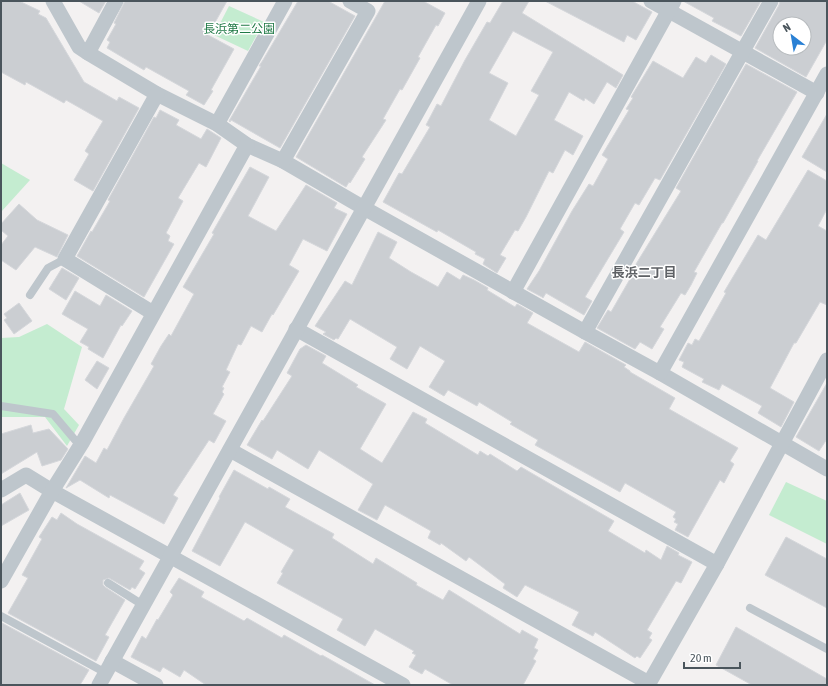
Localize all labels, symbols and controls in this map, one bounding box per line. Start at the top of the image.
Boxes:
north arrow [772,16,812,56]
text: N [781,21,793,34]
park label: 長浜第二公園 [203,22,275,36]
district label: 長浜二丁目 [611,265,677,280]
scale bar [684,644,740,670]
text: 20 m [690,651,712,665]

